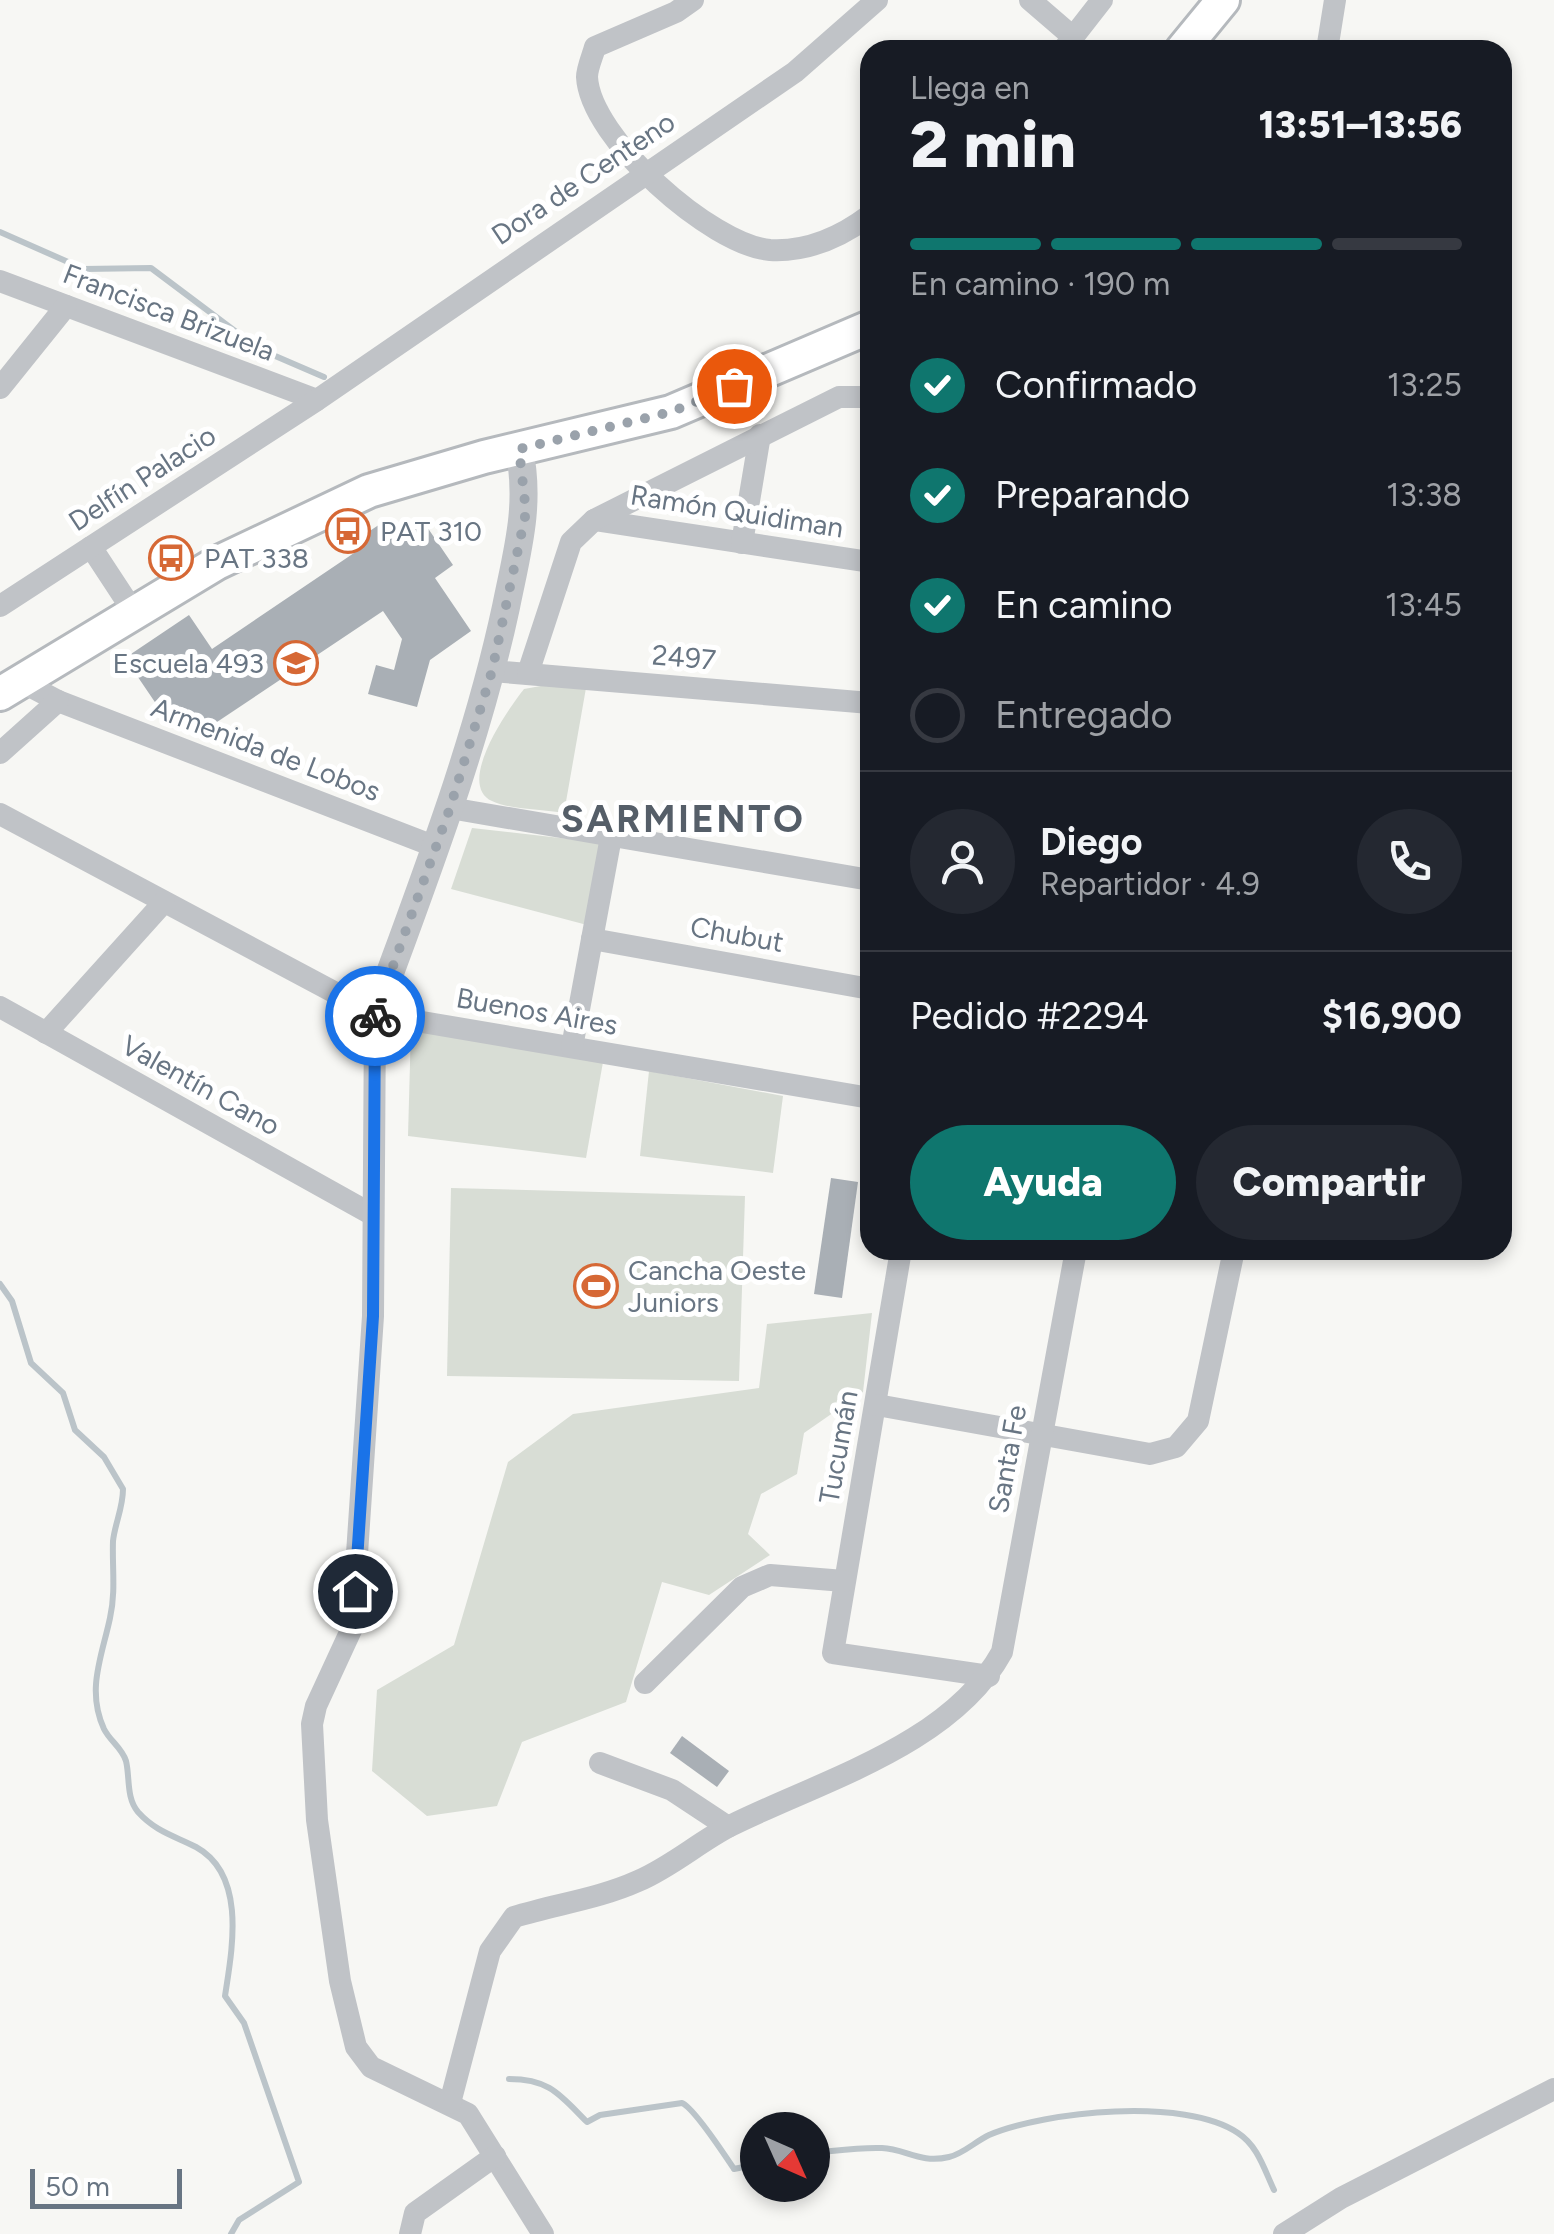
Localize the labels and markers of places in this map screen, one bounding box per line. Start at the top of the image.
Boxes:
pin [692,344,777,429]
bus stop icon: PAT 310 [325,508,371,554]
place label: PAT 310 [380,514,482,548]
bus stop icon: PAT 338 [148,535,194,581]
place label: PAT 338 [204,541,309,575]
school or university icon: Escuela 493 [273,640,319,686]
place label: Escuela 493 [112,646,264,680]
place label: Cancha Oeste Juniors [628,1253,806,1319]
sports icon: Cancha Oeste Juniors [573,1263,619,1309]
pin [313,1549,398,1634]

